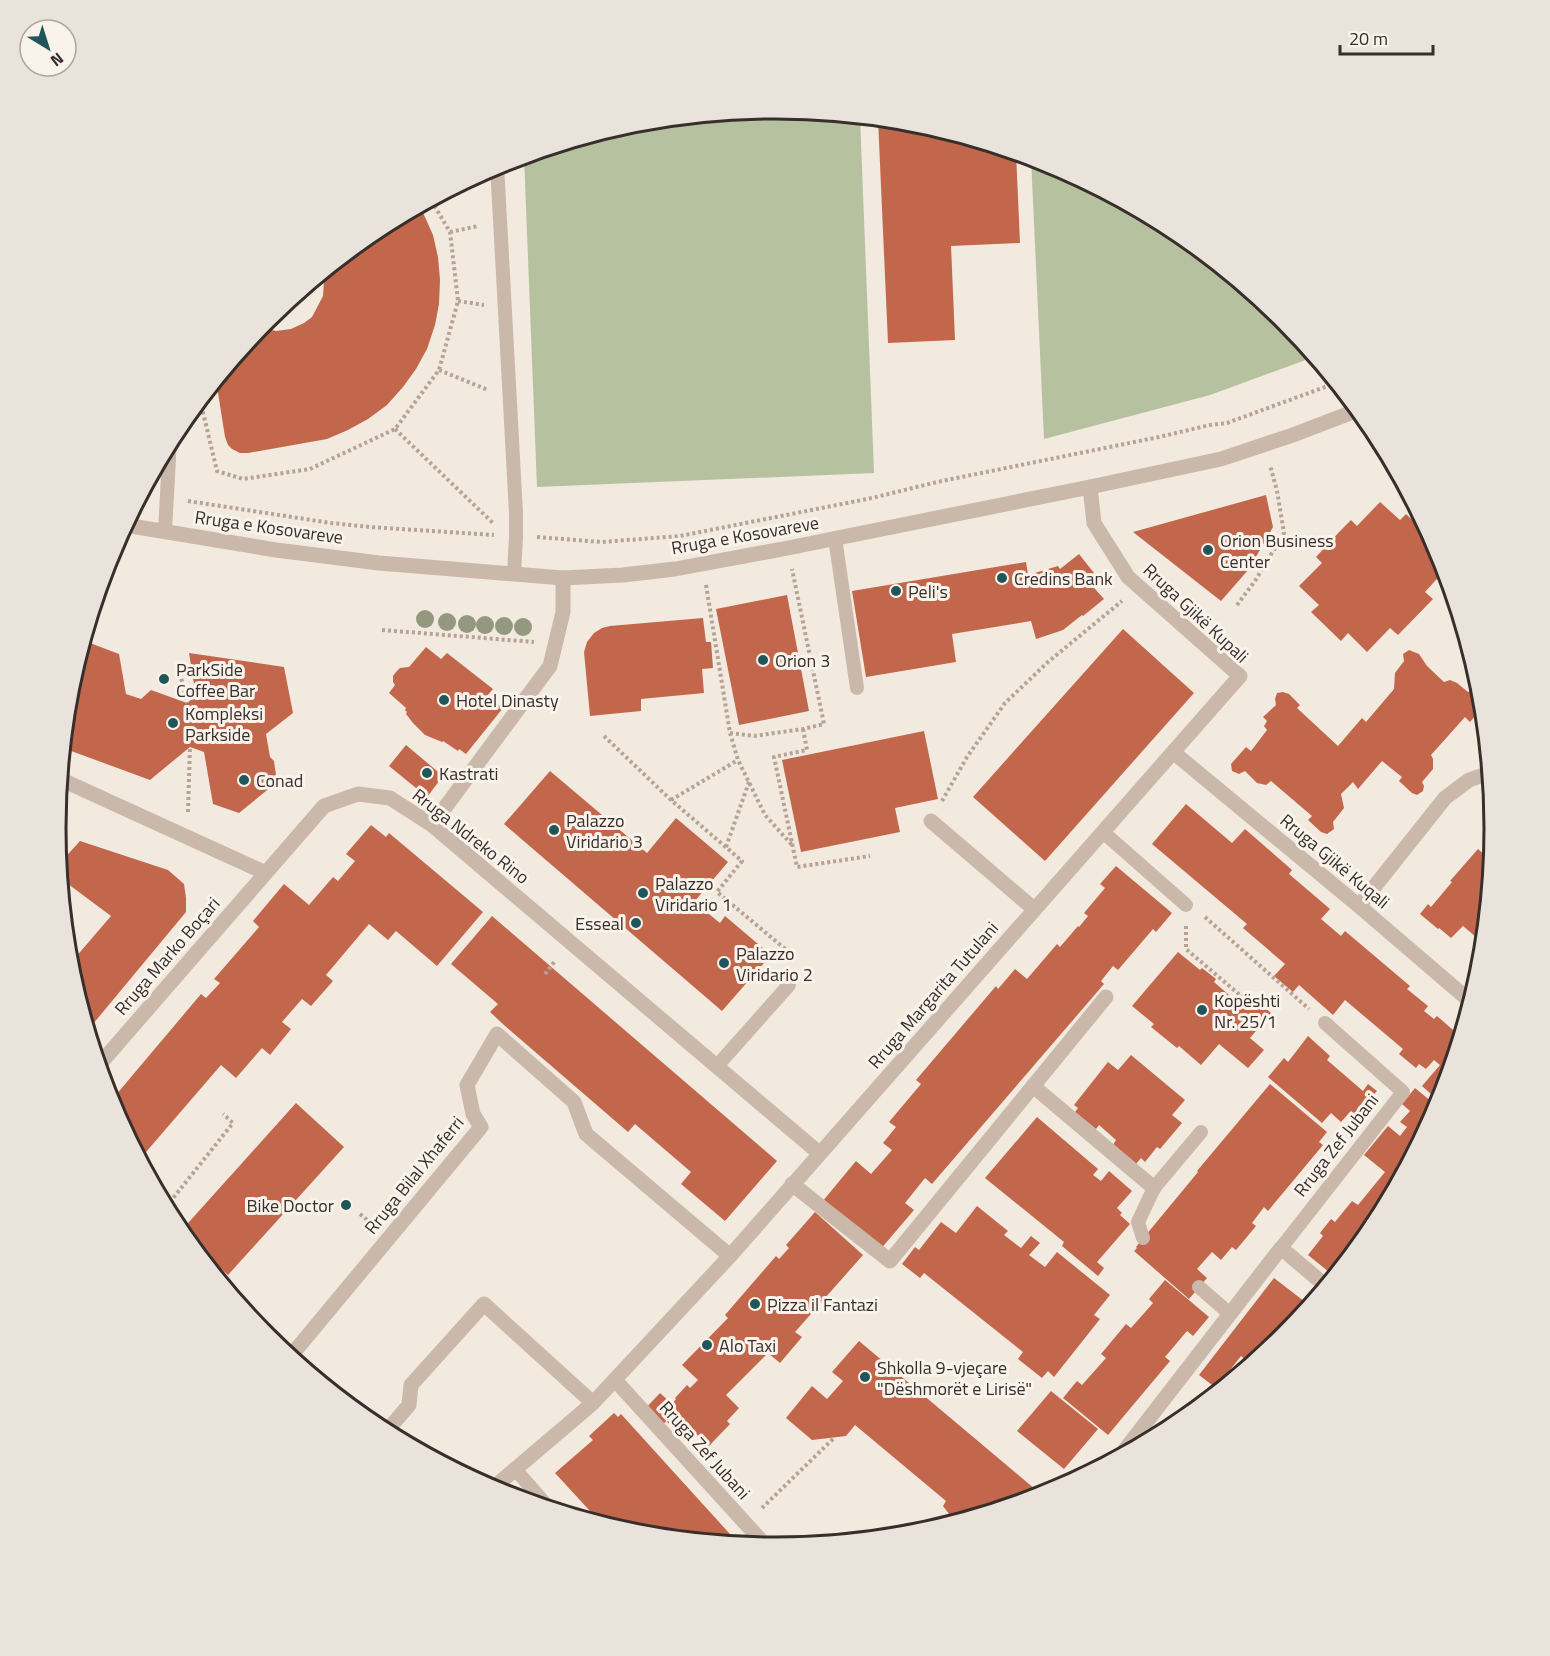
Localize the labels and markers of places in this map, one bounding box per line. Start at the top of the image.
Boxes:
place label: Orion Business Center [1220,527,1334,575]
marker: Orion Business Center [1201,543,1215,557]
place label: Credins Bank [1014,565,1113,592]
marker: Credins Bank [995,571,1009,585]
place label: Peli's [908,578,948,605]
marker: Peli's [889,584,903,598]
place label: Orion 3 [775,647,830,674]
marker: Orion 3 [756,653,770,667]
place label: ParkSide Coffee Bar [176,656,255,704]
marker: ParkSide Coffee Bar [157,672,171,686]
place label: Hotel Dinasty [456,687,559,714]
marker: Hotel Dinasty [437,693,451,707]
place label: Kompleksi Parkside [185,700,263,748]
marker: Kompleksi Parkside [166,716,180,730]
place label: Kastrati [439,760,498,787]
marker: Kastrati [420,766,434,780]
place label: Conad [256,767,303,794]
marker: Conad [237,773,251,787]
place label: Palazzo Viridario 3 [566,807,643,855]
marker: Palazzo Viridario 3 [547,823,561,837]
place label: Palazzo Viridario 1 [655,870,732,918]
marker: Palazzo Viridario 1 [636,886,650,900]
place label: Esseal [575,910,624,937]
marker: Esseal [629,916,643,930]
place label: Palazzo Viridario 2 [736,940,813,988]
marker: Palazzo Viridario 2 [717,956,731,970]
place label: Kopështi Nr. 25/1 [1214,987,1280,1035]
marker: Kopështi Nr. 25/1 [1195,1003,1209,1017]
place label: Bike Doctor [247,1192,334,1219]
marker: Bike Doctor [339,1198,353,1212]
place label: Pizza il Fantazi [767,1291,878,1318]
marker: Pizza il Fantazi [748,1297,762,1311]
place label: Alo Taxi [719,1332,776,1359]
marker: Alo Taxi [700,1338,714,1352]
place label: Shkolla 9-vjeçare "Dëshmorët e Lirisë" [877,1354,1032,1402]
marker: Shkolla 9-vjeçare "Dëshmorët e Lirisë" [858,1370,872,1384]

